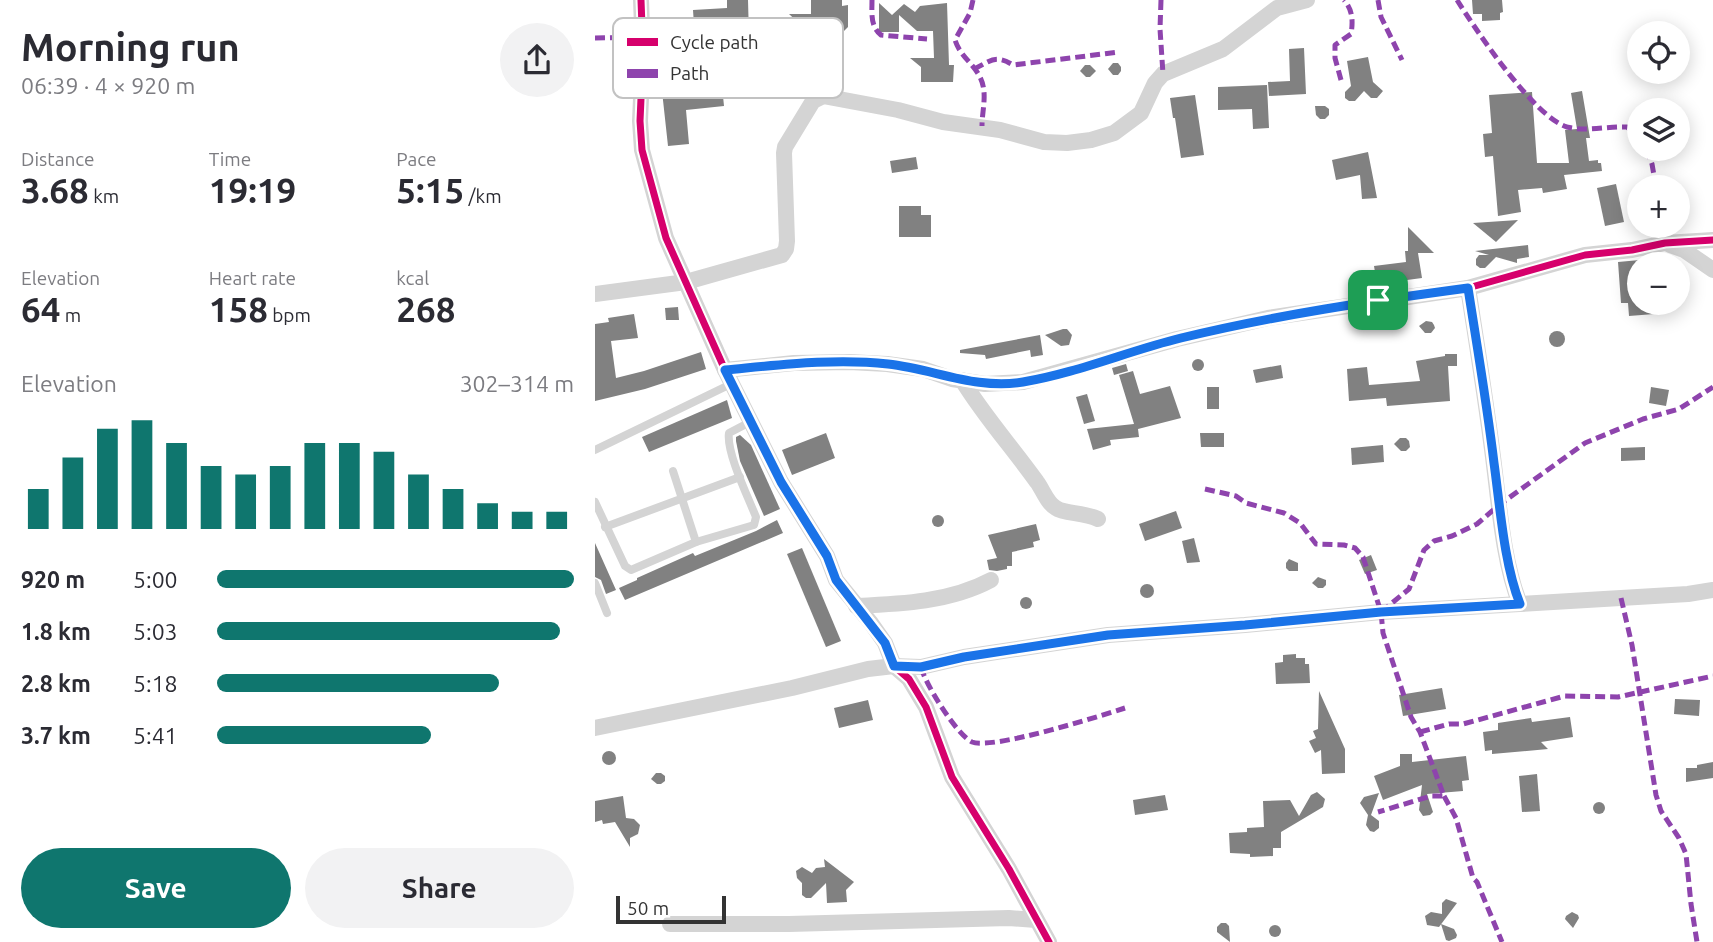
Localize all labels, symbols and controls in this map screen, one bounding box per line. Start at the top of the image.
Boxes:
legend [613,18,843,98]
map controls [1627,21,1690,315]
button: locate [1627,21,1690,84]
button: share [500,23,574,97]
text: Morning run [21,26,240,68]
text: Cycle path [670,31,759,53]
text: Path [670,62,709,84]
text: 06:39 · 4 × 920 m [21,73,195,98]
button: layers [1627,98,1690,161]
text: Distance [21,148,95,170]
text: Time [209,148,251,170]
text: Pace [396,148,437,170]
text: 3.68 [21,170,89,210]
text: 19:19 [209,170,296,210]
text: 5:15 [396,170,464,210]
button: + [1627,175,1690,238]
text: km [89,185,119,207]
text: /km [464,185,502,207]
button: − [1627,252,1690,315]
text: Elevation [21,267,100,289]
text: Heart rate [209,267,296,289]
text: kcal [396,267,429,289]
pin [1348,270,1408,330]
icon: arrive [1359,281,1397,319]
text: 64 [21,289,60,329]
text: 158 [209,289,268,329]
text: 268 [396,289,456,329]
text: m [60,304,81,326]
text: bpm [268,304,311,326]
text: Elevation [21,371,117,396]
text: 302–314 m [460,371,574,396]
text: 920 m [21,567,85,592]
text: 5:00 [133,567,178,592]
text: 1.8 km [21,619,91,644]
text: 5:03 [133,619,178,644]
text: 2.8 km [21,671,91,696]
text: 5:18 [133,671,178,696]
text: 3.7 km [21,723,91,748]
text: 5:41 [133,723,178,748]
button: Save [21,848,291,928]
button: Share [305,848,574,928]
scale bar [616,893,726,925]
text: 50 m [627,897,669,919]

